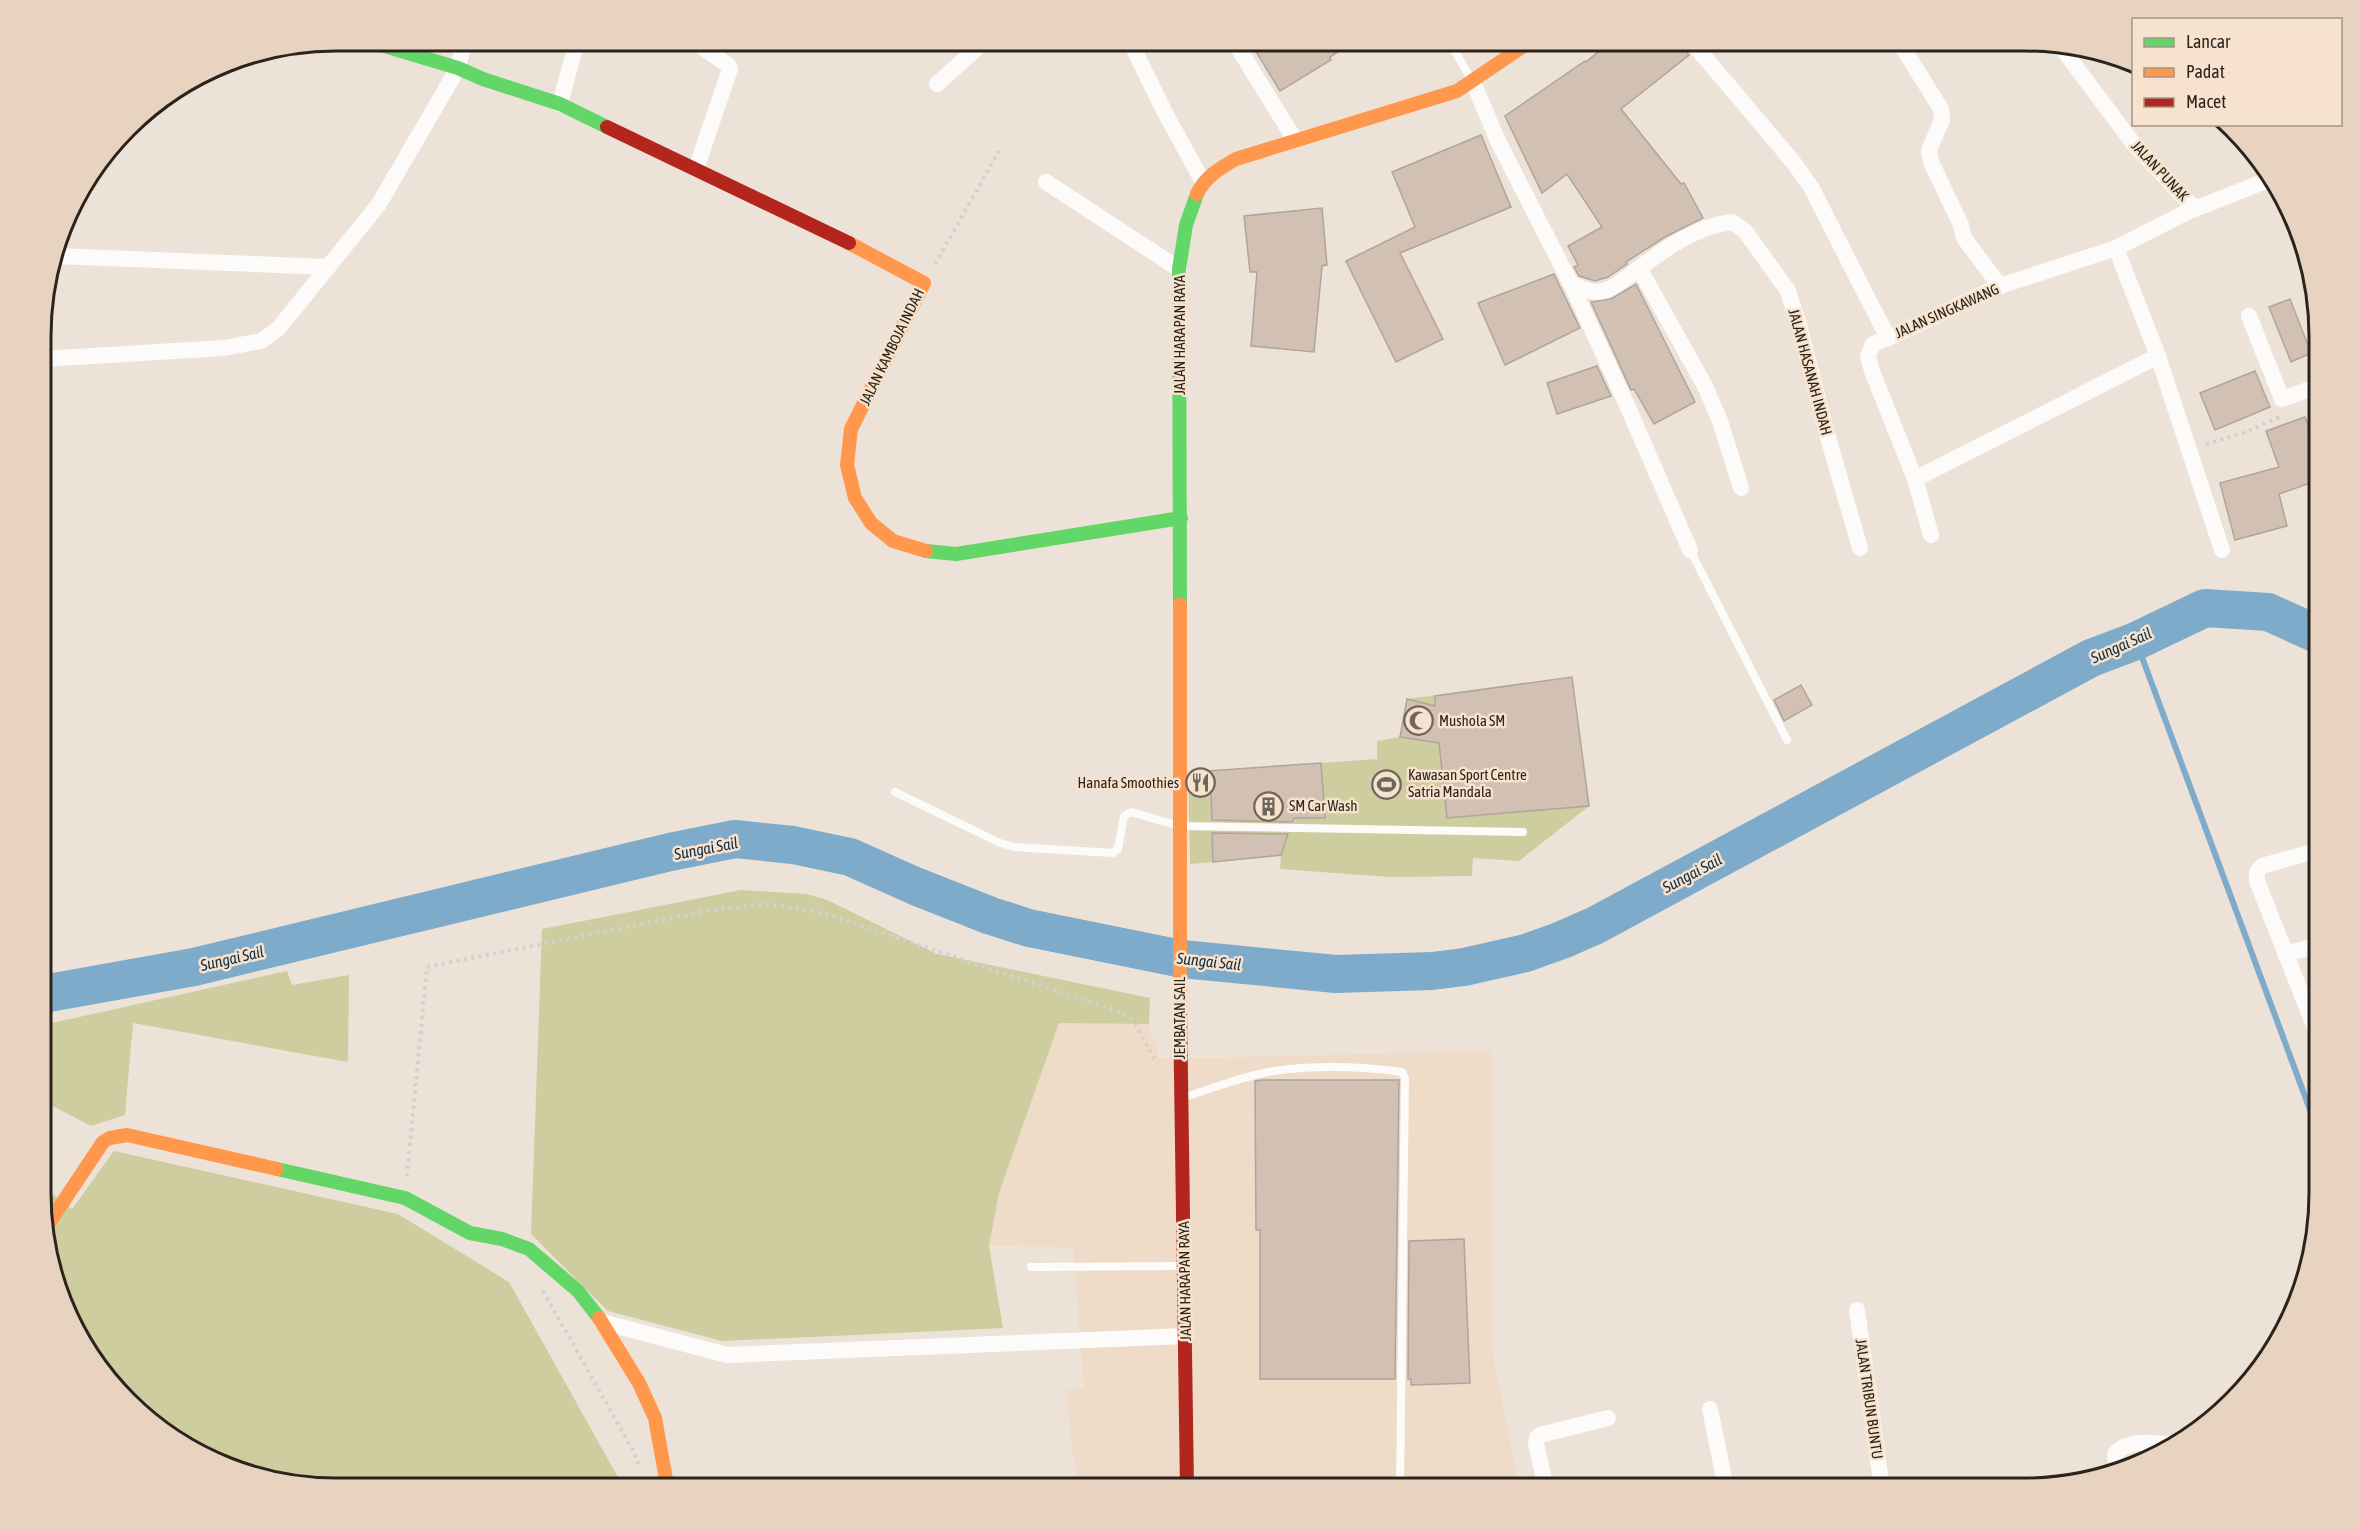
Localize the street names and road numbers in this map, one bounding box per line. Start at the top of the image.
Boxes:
street label: JALAN PUNAK [2128,137,2193,205]
street label: JALAN HARAPAN RAYA [1171,275,1188,395]
street label: JALAN SINGKAWANG [1892,280,2002,341]
street label: JALAN KAMBOJA INDAH [856,286,927,408]
street label: JALAN HASANAH INDAH [1785,307,1836,437]
street label: JEMBATAN SAIL [1171,976,1188,1059]
street label: JALAN HARAPAN RAYA [1175,1220,1194,1341]
street label: JALAN TRIBUN BUNTU [1853,1338,1886,1460]

